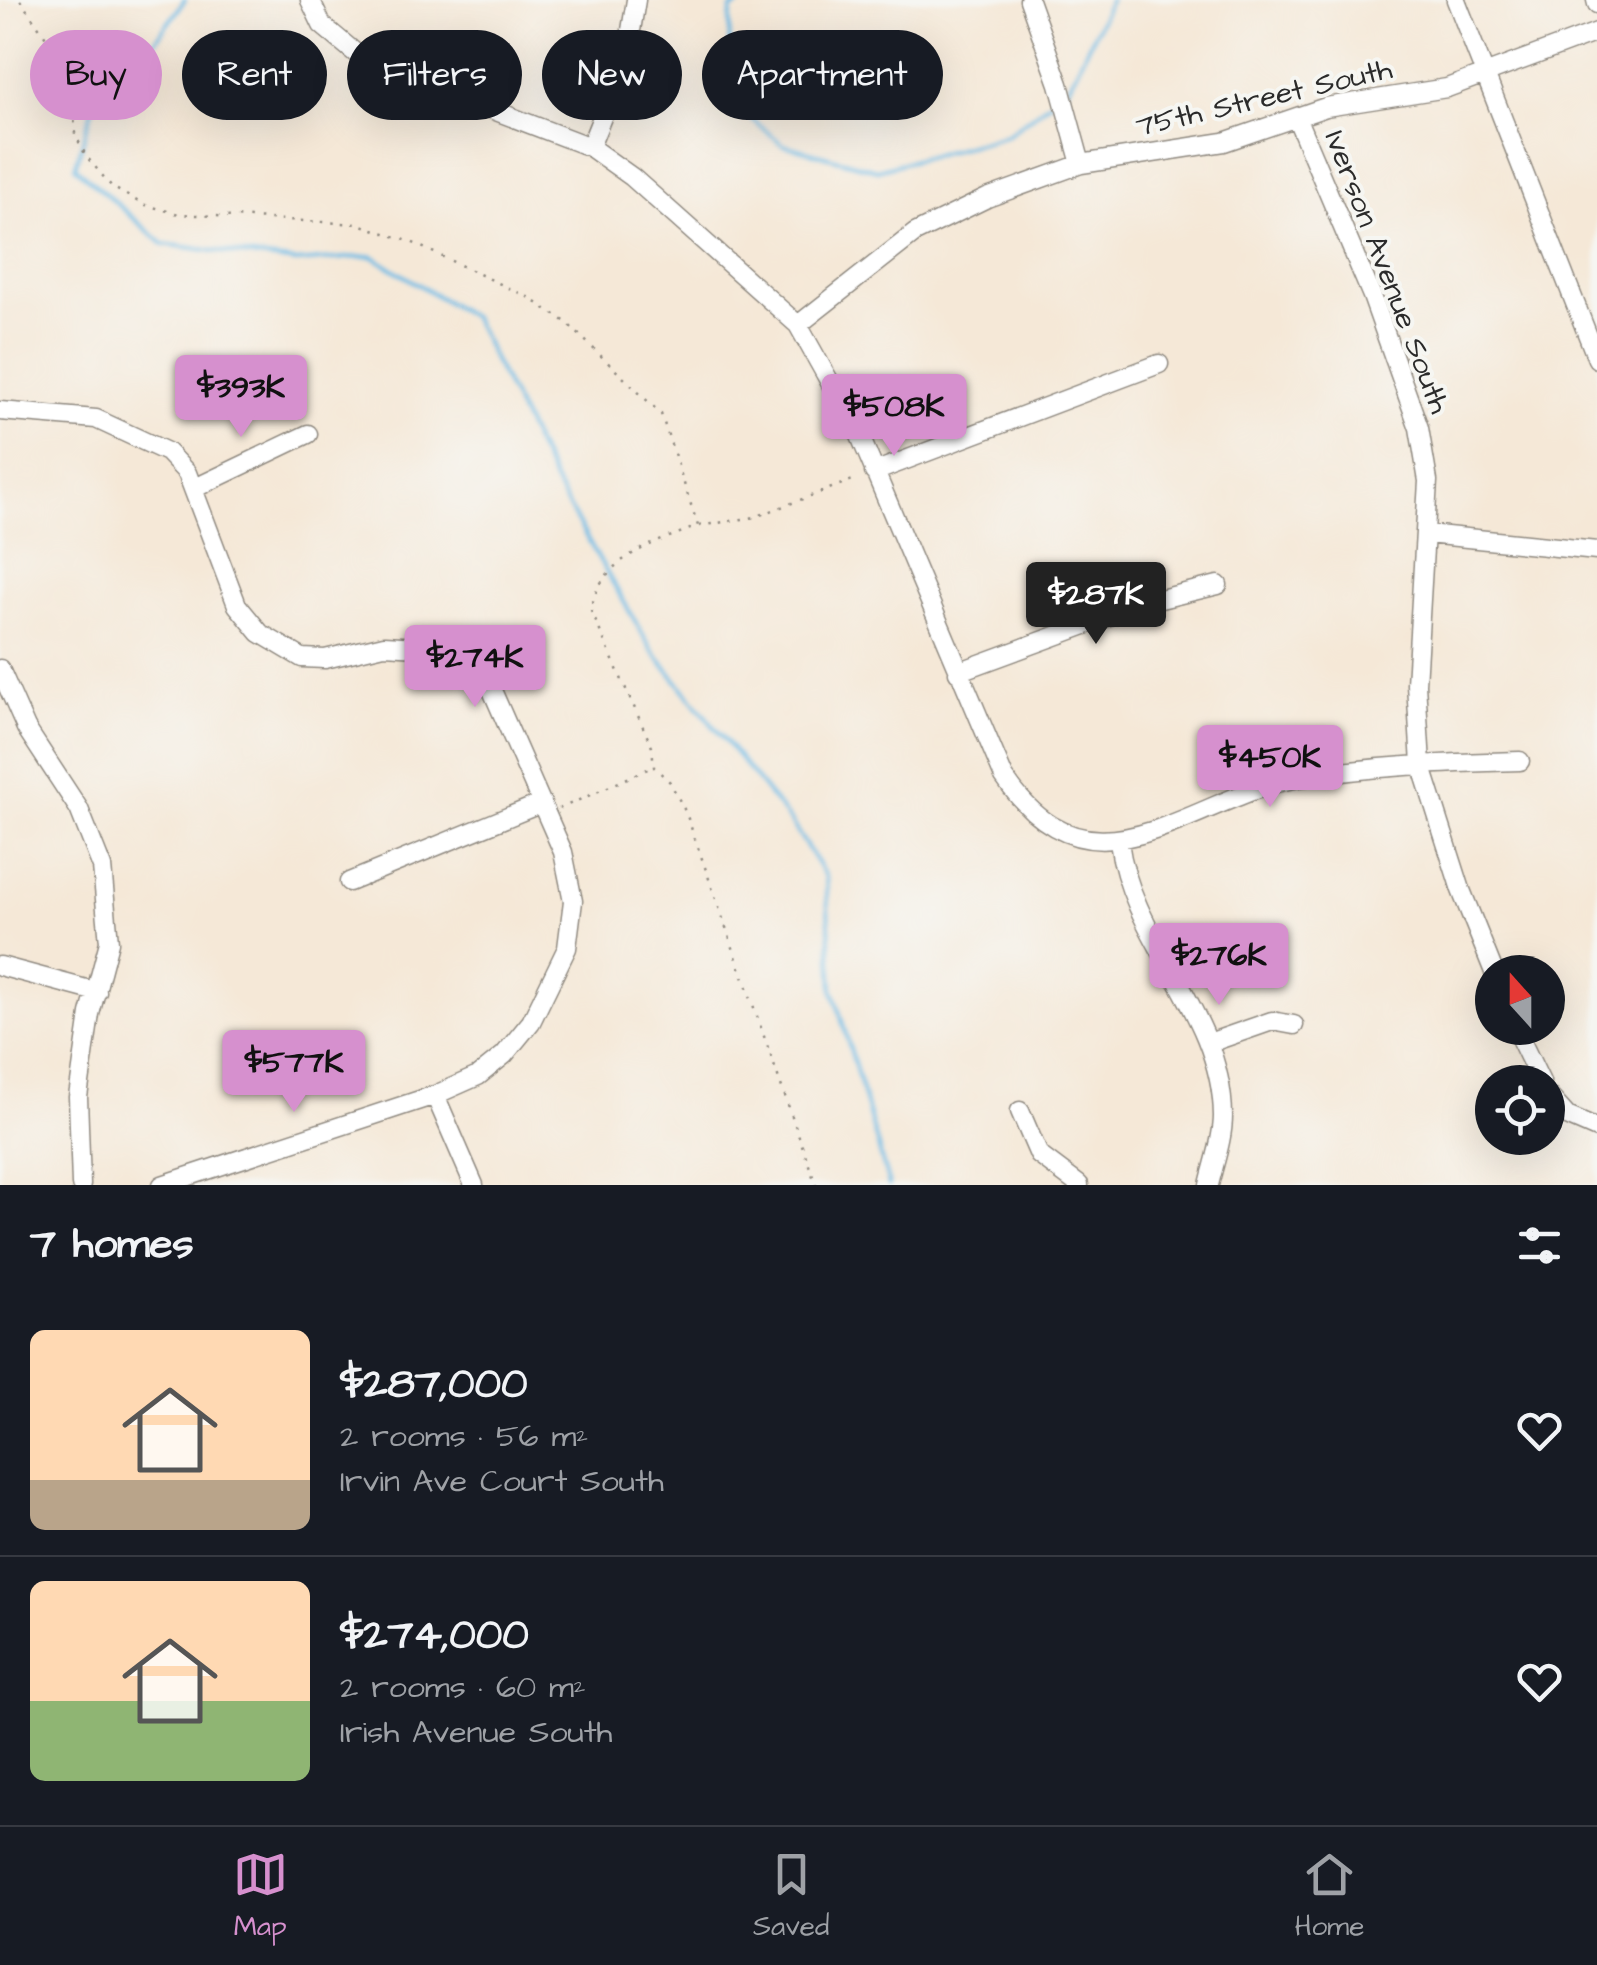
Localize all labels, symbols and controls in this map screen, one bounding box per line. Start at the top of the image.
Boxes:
chip: Buy [30,30,162,120]
chip: Rent [182,30,327,120]
chip: Filters [347,30,522,120]
chip: New [542,30,682,120]
chip: Apartment [702,30,943,120]
street label: 75th Street South [1132,48,1396,148]
street label: Iverson Avenue South [1314,125,1460,420]
pin: $393K [171,355,311,440]
text: $393K [197,365,285,410]
pin: $508K [824,374,964,459]
text: $508K [844,384,944,429]
pin: $287K [1026,562,1166,647]
text: $287K [1048,572,1144,617]
pin: $274K [405,625,545,710]
text: $274K [427,635,523,680]
pin: $450K [1200,725,1340,810]
text: $450K [1219,735,1321,780]
pin: $276K [1149,923,1289,1008]
text: $276K [1171,933,1267,978]
north arrow [1475,955,1565,1045]
map controls [1475,955,1565,1155]
pin: $577K [224,1030,364,1115]
text: $577K [244,1040,344,1085]
button: locate [1475,1065,1565,1155]
text: 7 homes [30,1216,194,1274]
icon: filters [1512,1218,1567,1273]
text: $287,000 [340,1356,527,1414]
icon: home [110,1370,230,1490]
icon: heart [1512,1403,1567,1458]
text: 2 rooms · 56 m² [340,1414,588,1459]
text: Irvin Ave Court South [340,1459,664,1504]
text: $274,000 [340,1607,529,1665]
icon: home [110,1621,230,1741]
icon: heart [1512,1654,1567,1709]
text: 2 rooms · 60 m² [340,1665,586,1710]
text: Irish Avenue South [340,1710,612,1755]
tab: Map [233,1847,288,1946]
tab: Saved [753,1847,829,1946]
tab: Home [1295,1847,1364,1946]

